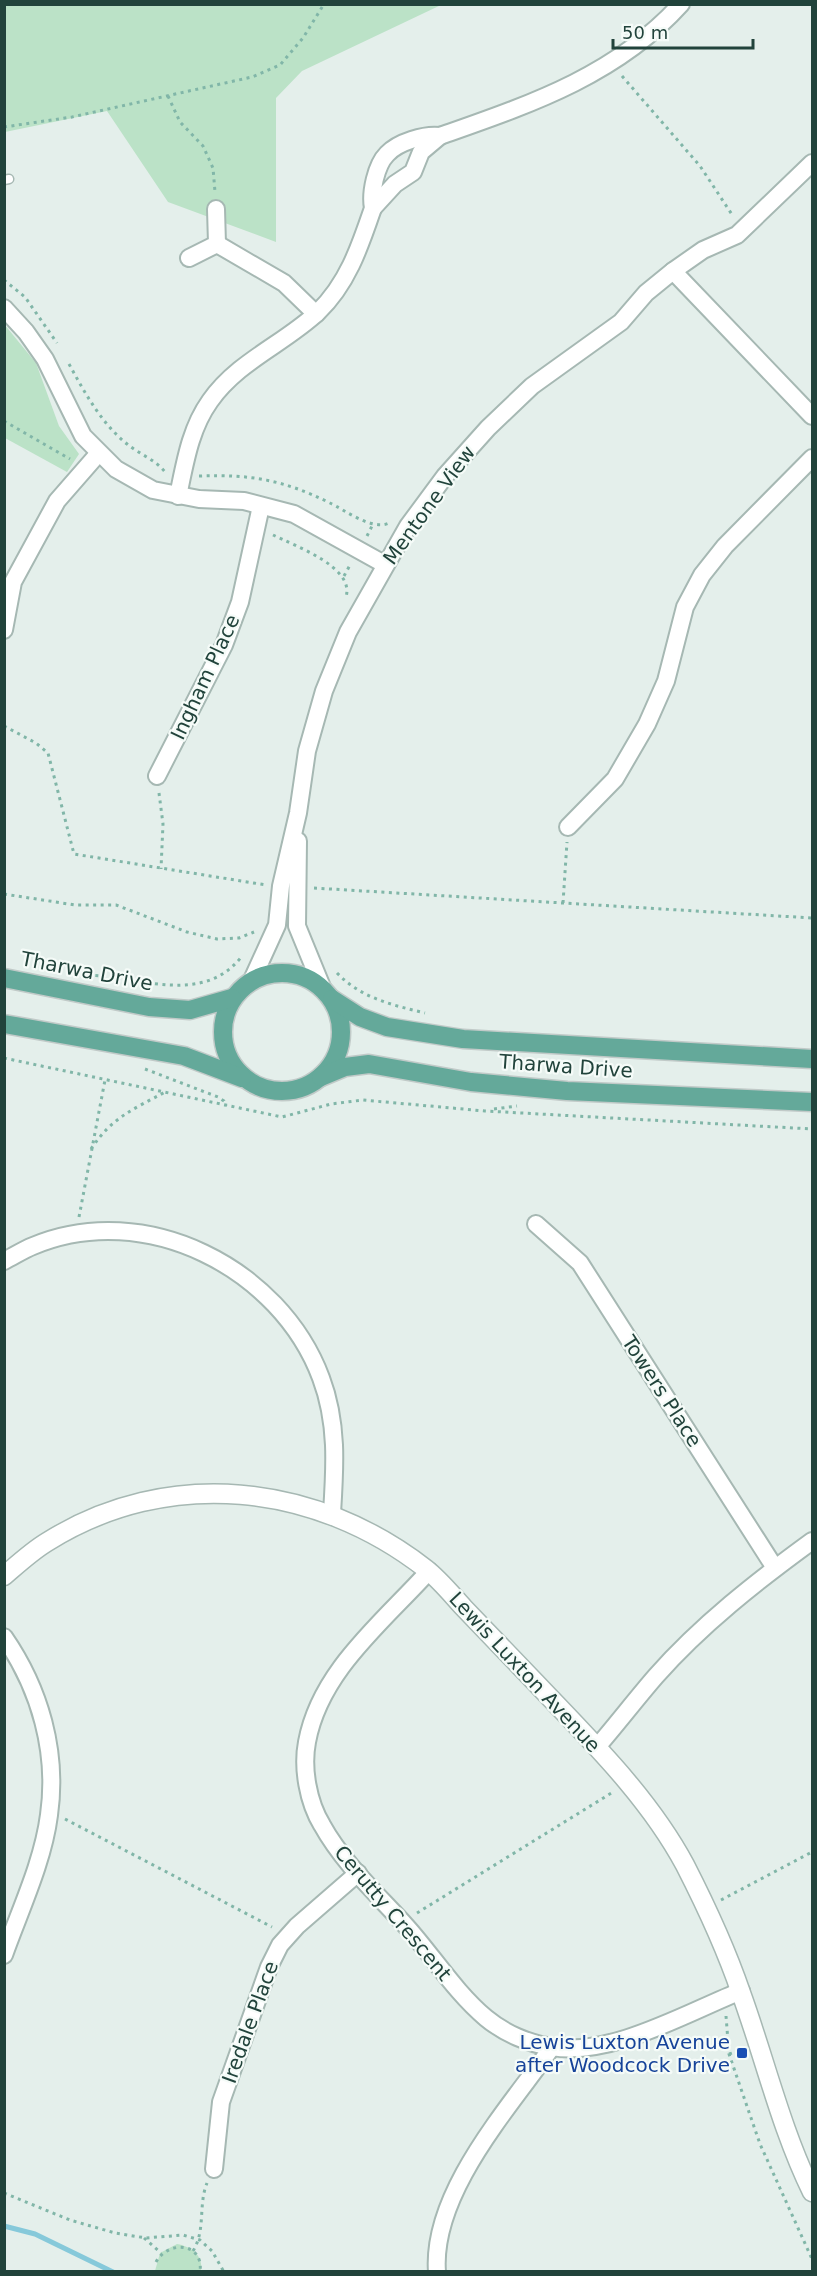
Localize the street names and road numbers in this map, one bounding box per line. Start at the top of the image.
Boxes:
street label: Mentone View [378,441,480,569]
street label: Ingham Place [166,611,244,743]
street label: Tharwa Drive [18,946,155,996]
street label: Tharwa Drive [497,1049,634,1083]
street label: Towers Place [617,1330,707,1451]
street label: Lewis Luxton Avenue [444,1587,606,1757]
street label: Cerutty Crescent [329,1840,457,1986]
street label: Iredale Place [217,1958,283,2086]

